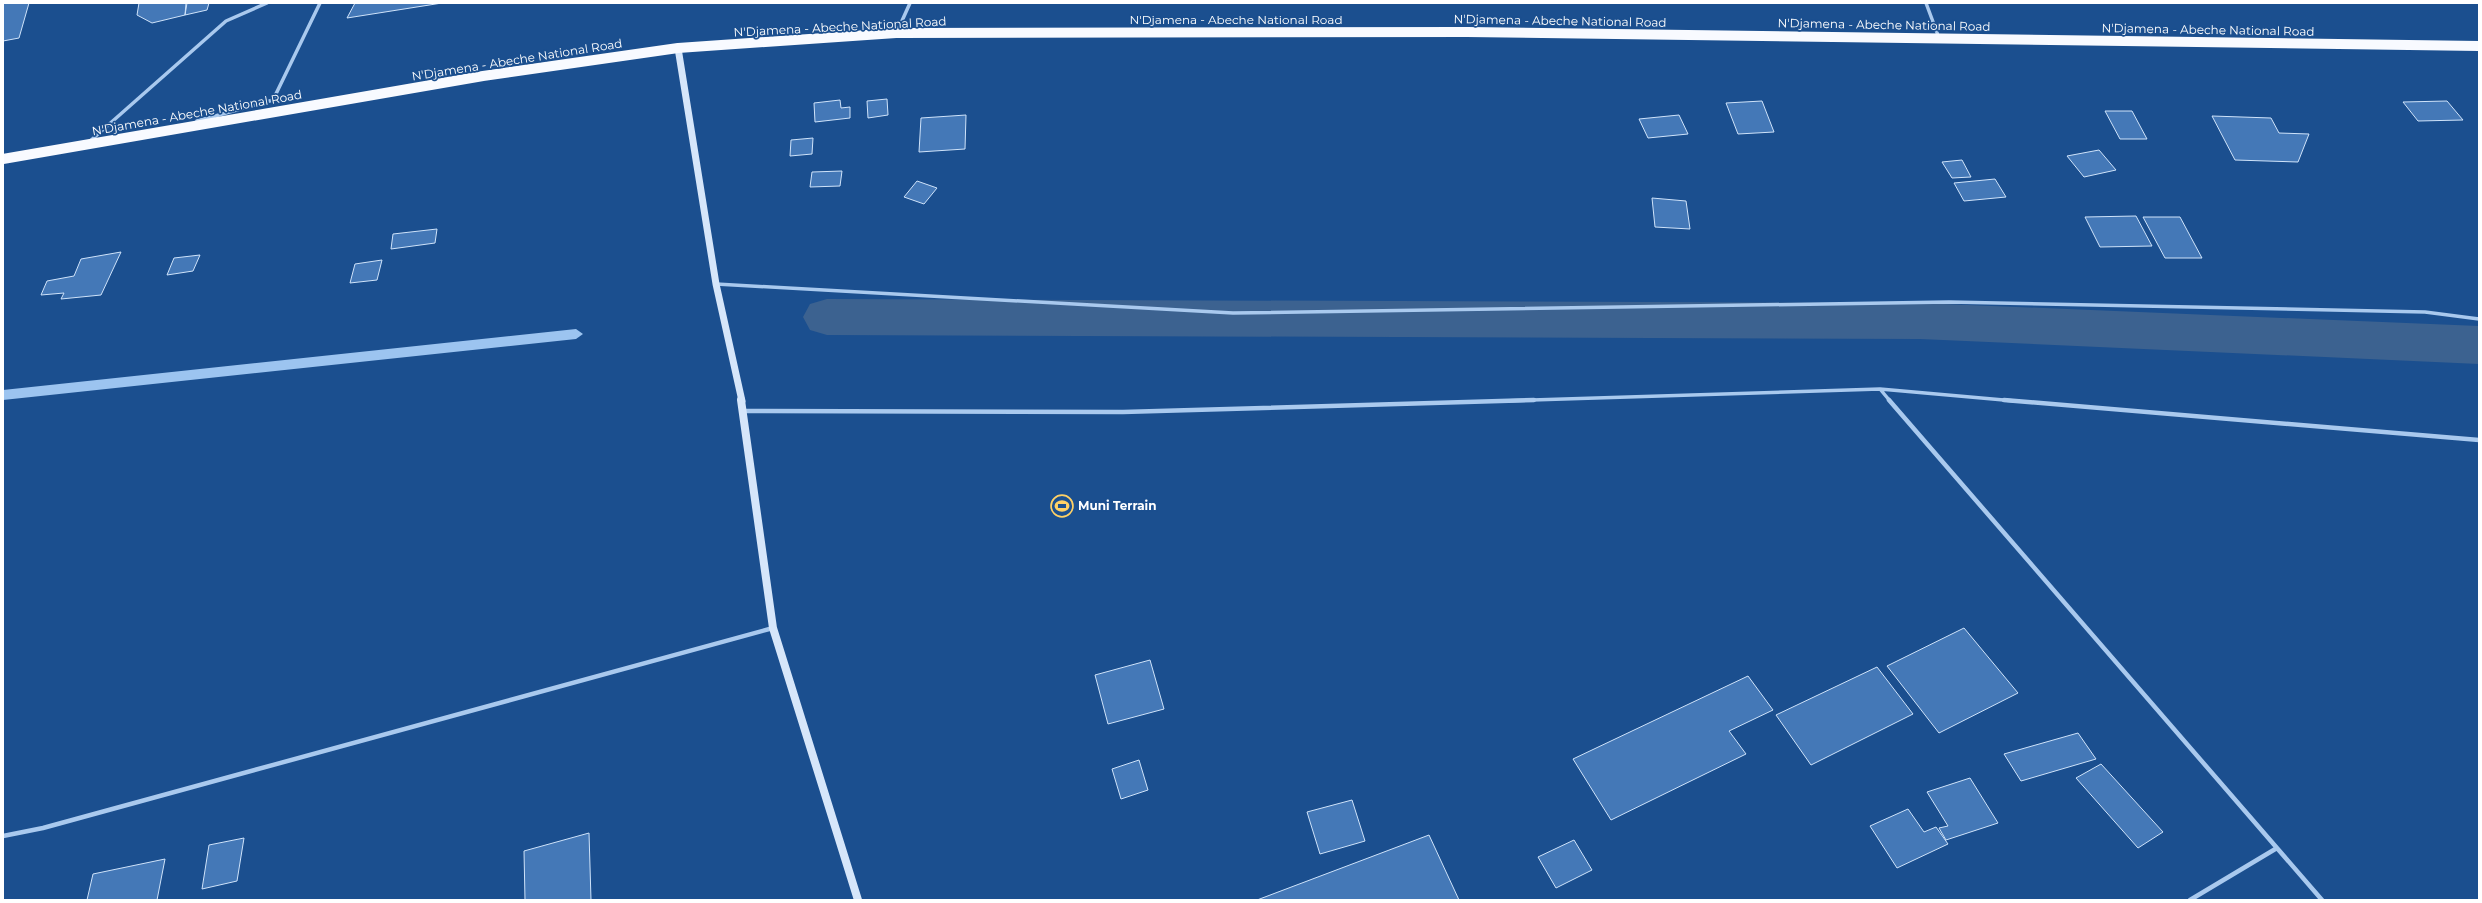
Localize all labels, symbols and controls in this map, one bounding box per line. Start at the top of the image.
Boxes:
street label: N'Djamena - Abeche National Road [1453,11,1667,30]
street label: N'Djamena - Abeche National Road [1129,12,1343,27]
street label: N'Djamena - Abeche National Road [733,13,947,40]
street label: N'Djamena - Abeche National Road [1777,15,1991,34]
street label: N'Djamena - Abeche National Road [2101,20,2315,39]
street label: N'Djamena - Abeche National Road [411,35,623,84]
street label: N'Djamena - Abeche National Road [91,87,303,138]
sports icon: Muni Terrain [1049,493,1075,519]
place label: Muni Terrain [1078,498,1156,513]

